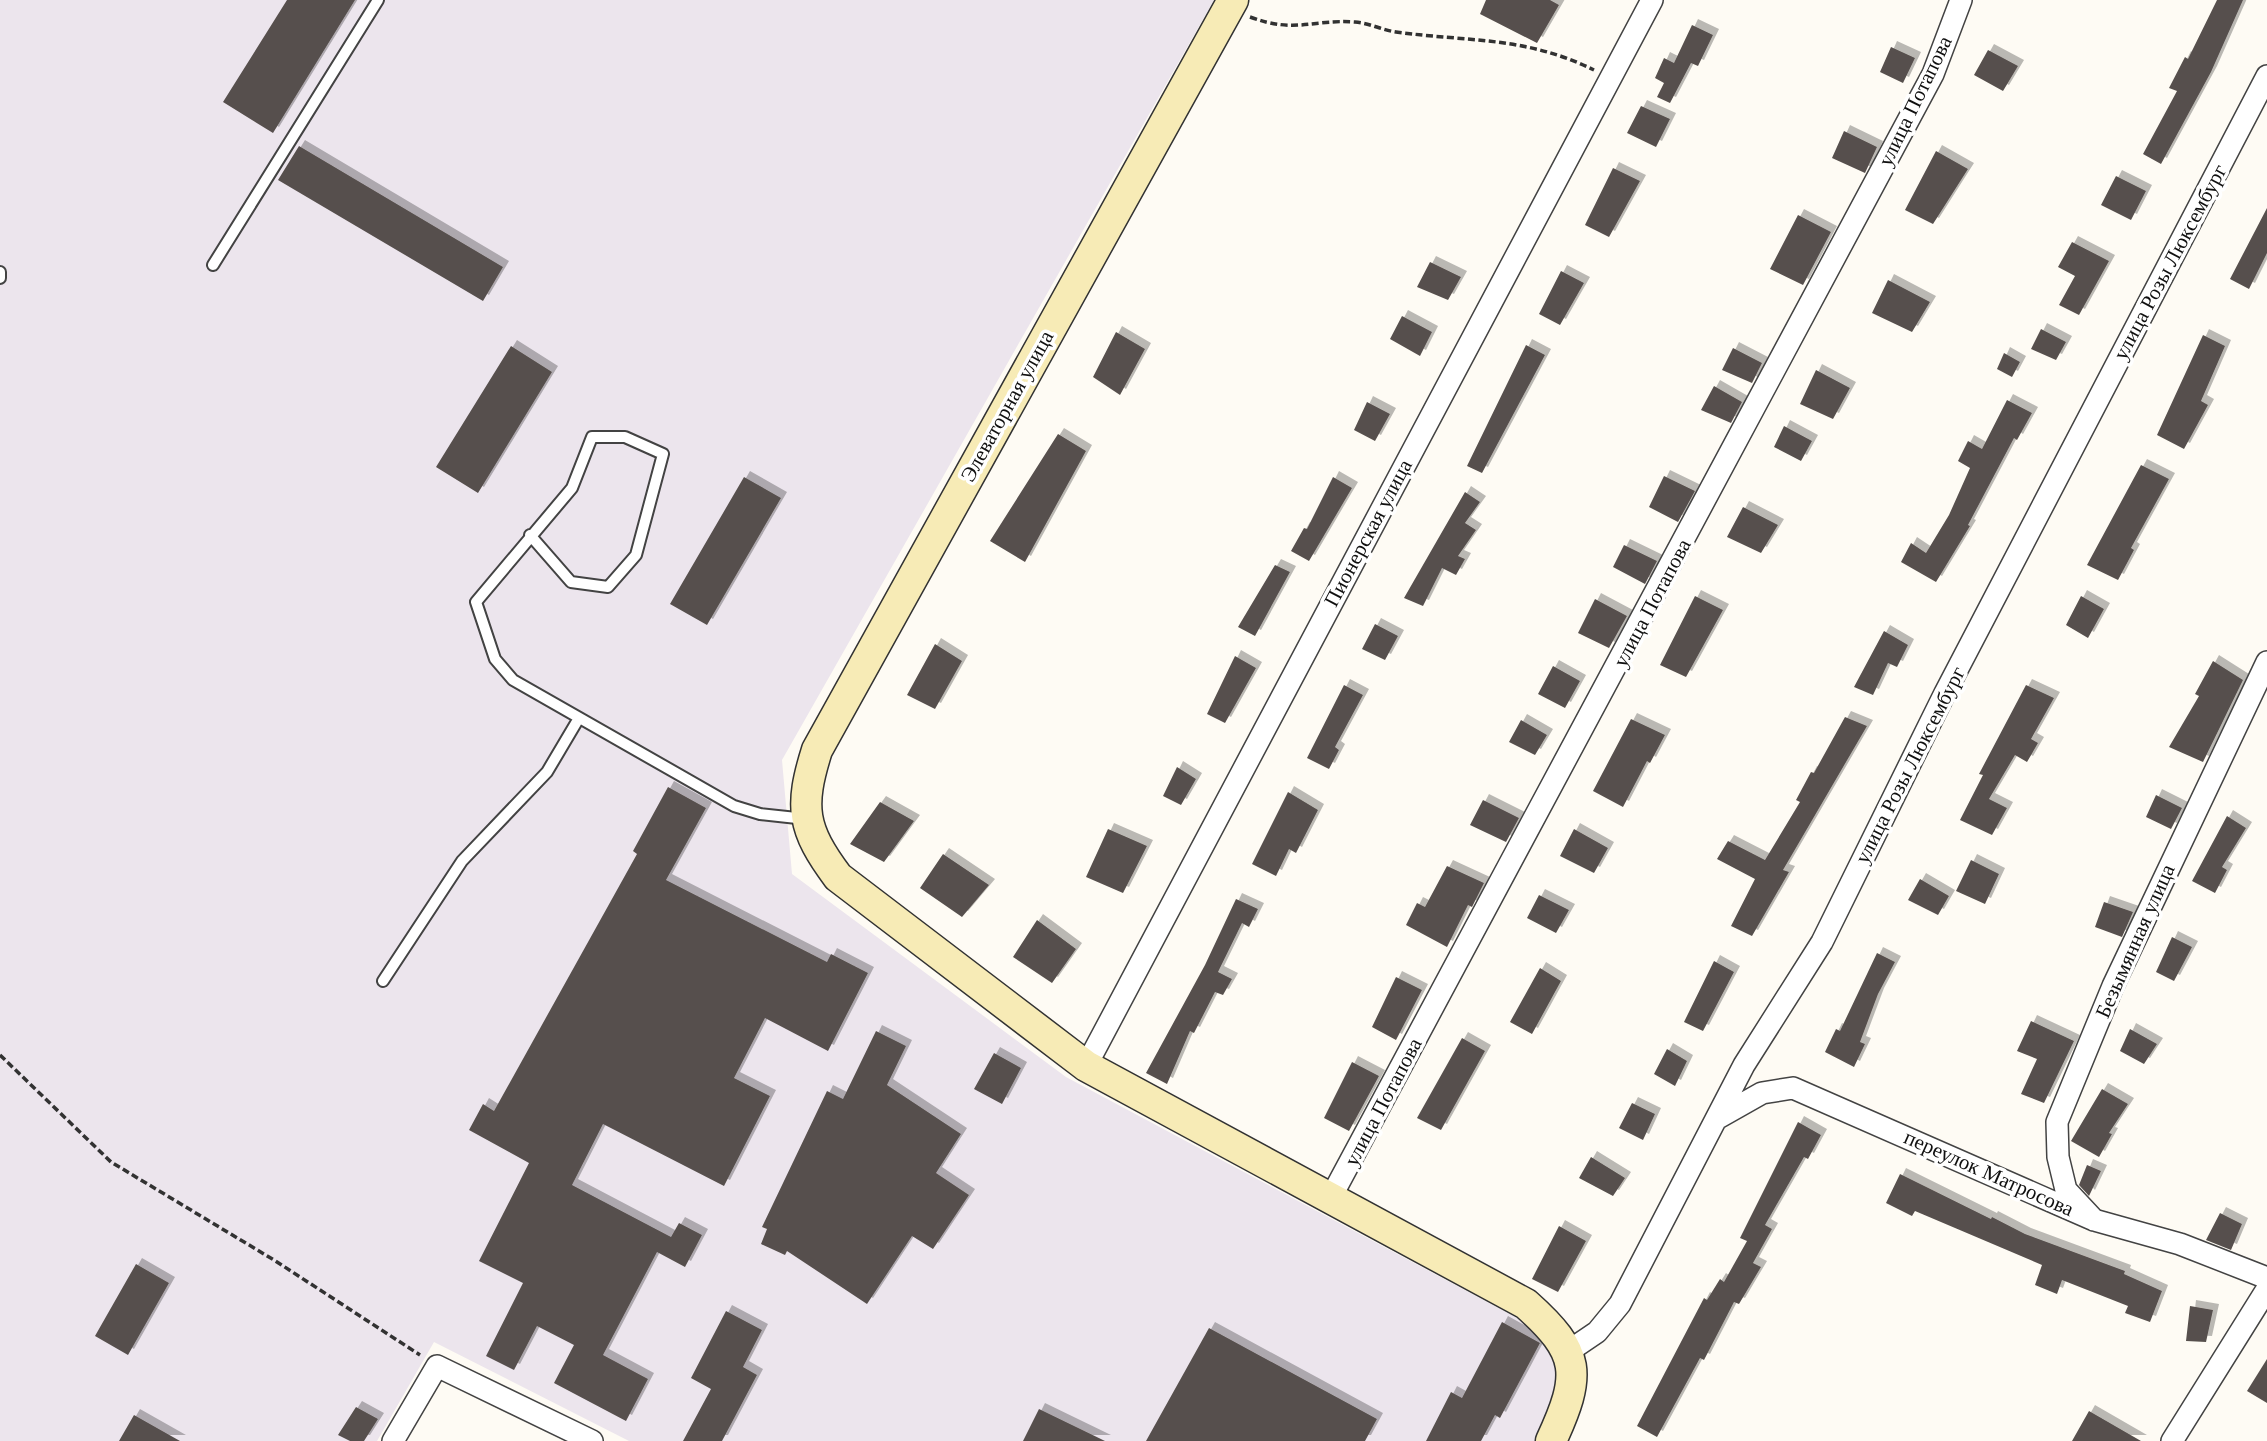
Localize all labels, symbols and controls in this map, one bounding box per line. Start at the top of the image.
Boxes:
street label: улица Потапова [1873,31,1957,170]
street label: улица Розы Люксембург [2108,160,2232,364]
street label: Элеваторная улица [956,326,1059,486]
street label: Пионерская улица [1319,455,1417,611]
street label: улица Потапова [1608,534,1696,671]
street label: улица Розы Люксембург [1850,662,1970,867]
street label: Безымянная улица [2090,860,2180,1022]
street label: улица Потапова [1339,1033,1427,1170]
street label: переулок Матросова [1901,1125,2078,1221]

